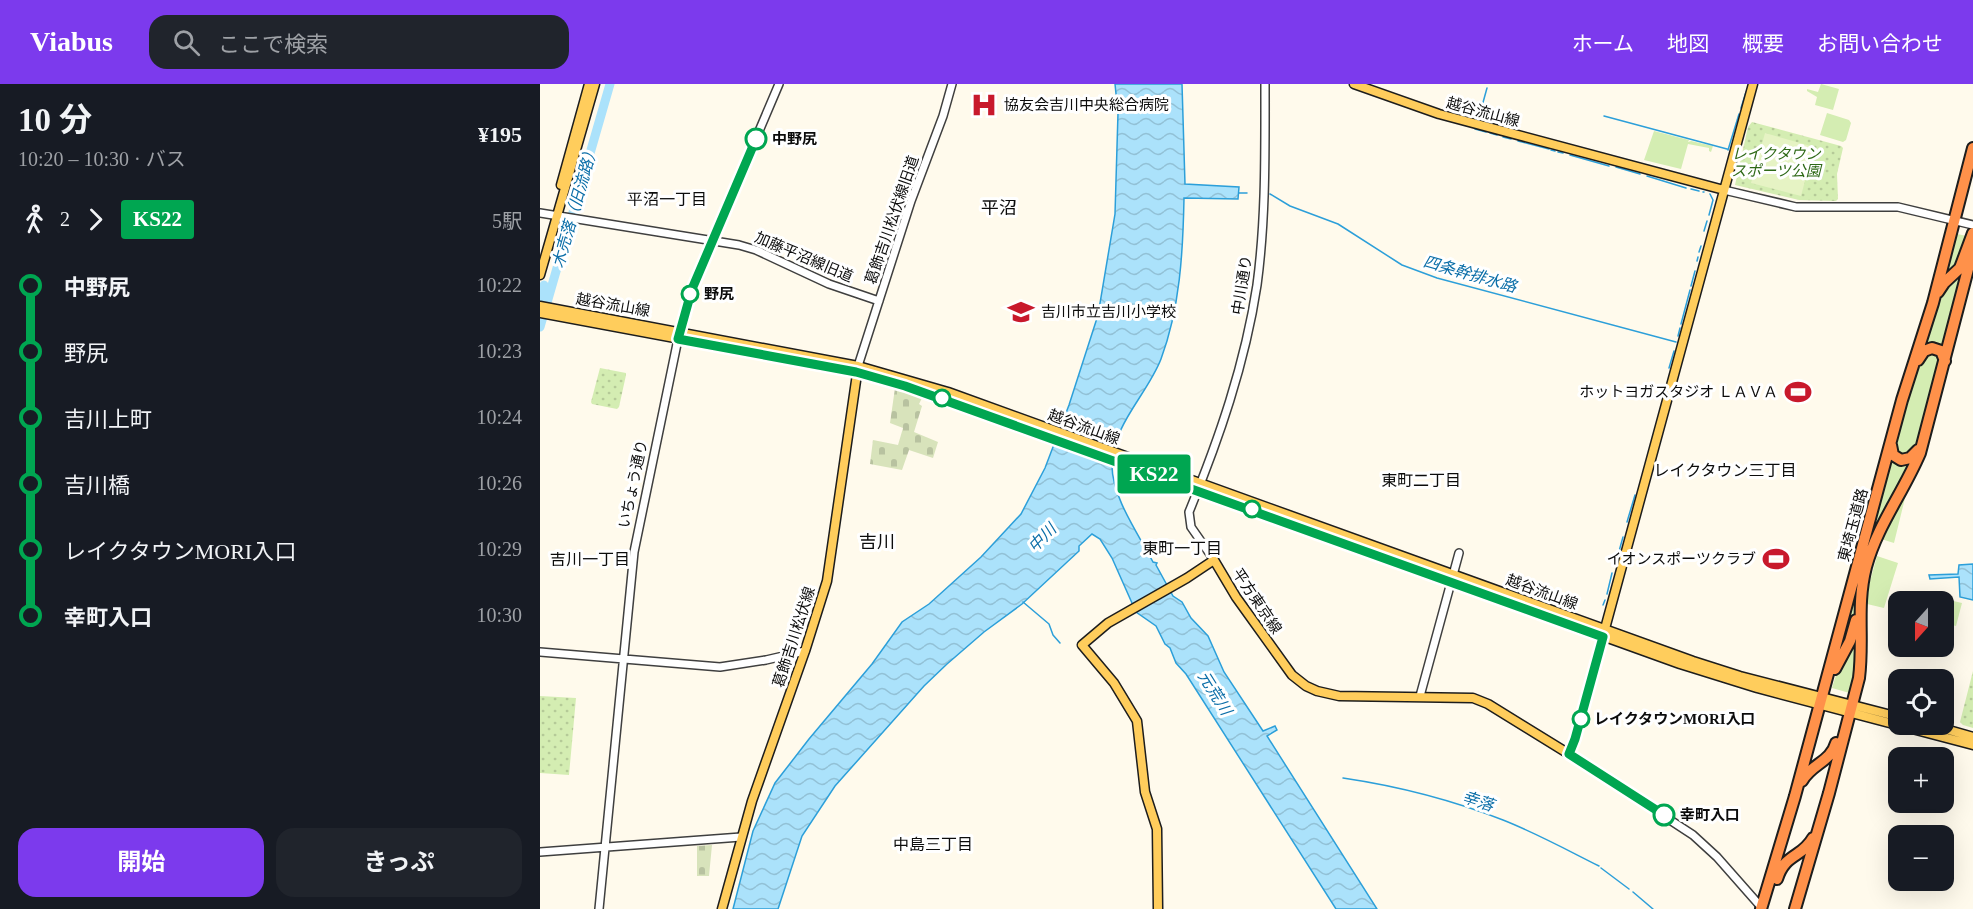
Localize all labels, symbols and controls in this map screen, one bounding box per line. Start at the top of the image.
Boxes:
search box [149,15,569,69]
text: Viabus [30,26,113,57]
icon: search [170,26,203,59]
text: ここで検索 [218,32,328,57]
text: ホーム [1572,32,1634,56]
text: 地図 [1667,32,1709,56]
text: 概要 [1742,32,1784,56]
text: お問い合わせ [1817,32,1943,56]
hospital icon: 協友会吉川中央総合病院 [969,90,999,120]
street label: 越谷流山線 [1444,94,1521,129]
place label: 協友会吉川中央総合病院 [1004,96,1169,113]
text: 10 分 [18,102,92,138]
text: ¥195 [478,122,522,147]
marker: 中野尻 [745,128,767,150]
place label: 中野尻 [772,131,817,147]
water label: 木売落（旧流路） [549,142,601,270]
park label: レイクタウン スポーツ公園 [1731,146,1823,179]
text: 10:20 – 10:30 · バス [18,148,186,170]
street label: 葛飾吉川松伏線旧道 [862,153,922,286]
district label: 平沼一丁目 [627,191,707,208]
district label: 平沼 [981,198,1017,218]
icon: walk [18,203,51,236]
icon: forward [79,203,112,236]
text: KS22 [133,207,182,231]
text: 2 [60,208,70,230]
text: 5駅 [492,210,522,232]
street label: 加藤平沼線旧道 [753,229,855,285]
water label: 四条幹排水路 [1422,253,1520,296]
street label: 中川通り [1229,254,1255,316]
text: 10:22 [476,274,522,296]
text: 中野尻 [64,275,130,300]
marker: 野尻 [681,285,699,303]
place label: 野尻 [704,286,734,302]
street label: 越谷流山線 [574,290,651,319]
school or university icon: 吉川市立吉川小学校 [1006,297,1036,327]
place label: 吉川市立吉川小学校 [1041,304,1176,320]
text: 10:23 [476,340,522,362]
text: 野尻 [64,341,108,366]
sports icon: ホットヨガスタジオ ＬＡＶＡ [1783,377,1813,407]
place label: ホットヨガスタジオ ＬＡＶＡ [1579,384,1778,400]
unlabelled marker [933,389,951,407]
text: 10:24 [476,406,522,428]
street label: 越谷流山線 [1045,406,1122,447]
text: 吉川上町 [64,407,152,432]
street label: いちょう通り [616,438,650,530]
line badge: KS22 [1112,454,1196,494]
text: KS22 [1129,462,1179,486]
district label: レイクタウン三丁目 [1653,462,1797,479]
text: 10:26 [476,472,522,494]
district label: 東町二丁目 [1381,472,1461,489]
text: 吉川橋 [64,473,130,498]
street label: 東埼玉道路 [1836,487,1870,563]
unlabelled marker [1243,500,1261,518]
water label: 中川 [1025,519,1061,555]
district label: 吉川 [859,532,895,552]
text: 10:29 [476,538,522,560]
text: レイクタウンMORI入口 [64,539,296,564]
district label: 東町一丁目 [1142,540,1222,557]
sports icon: イオンスポーツクラブ [1761,544,1791,574]
district label: 吉川一丁目 [550,551,630,568]
place label: イオンスポーツクラブ [1607,551,1756,567]
street label: 平方東京線 [1229,565,1285,637]
street label: 越谷流山線 [1503,571,1580,612]
street label: 葛飾吉川松伏線 [769,584,818,689]
north arrow [1888,591,1954,657]
map controls [1888,591,1954,891]
text: 10:30 [476,604,522,626]
text: 幸町入口 [64,605,152,630]
water label: 元荒川 [1195,668,1236,720]
button: locate [1888,669,1954,735]
marker: レイクタウンMORI入口 [1572,710,1590,728]
place label: レイクタウンMORI入口 [1594,711,1756,727]
button: + [1888,747,1954,813]
water label: 幸落 [1460,788,1499,815]
marker: 幸町入口 [1653,804,1675,826]
place label: 幸町入口 [1680,807,1740,823]
button: − [1888,825,1954,891]
button: 開始 [18,828,264,897]
button: きっぷ [276,828,522,897]
district label: 中島三丁目 [893,836,973,853]

